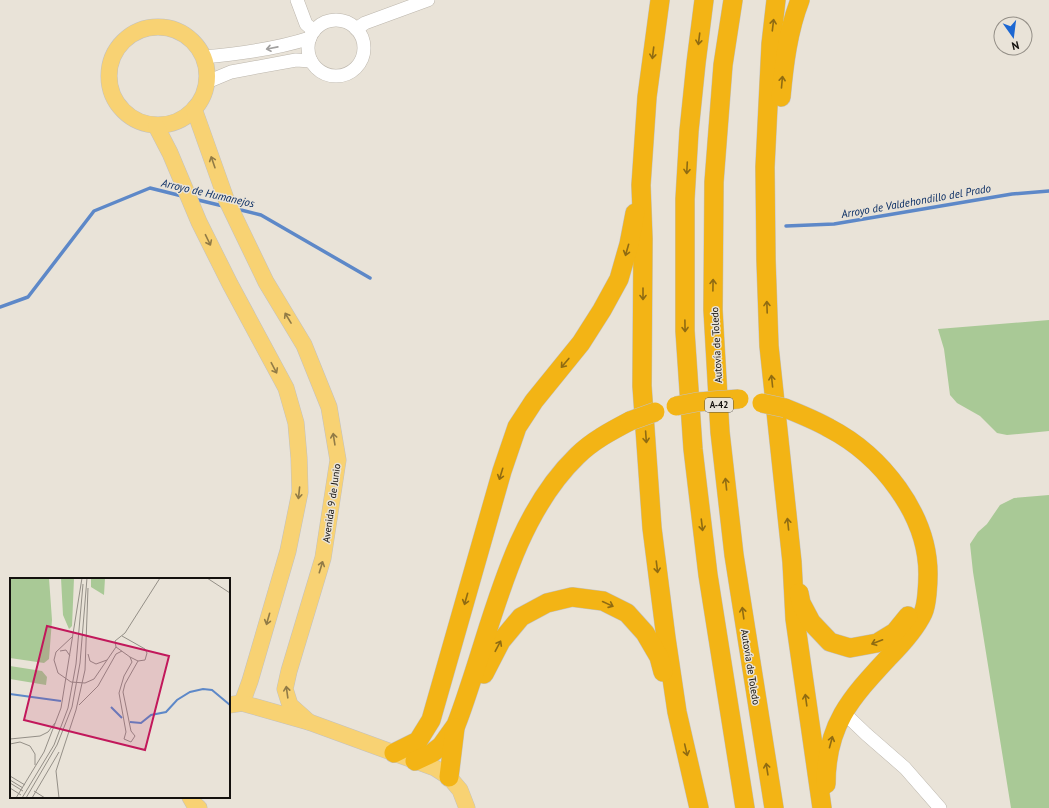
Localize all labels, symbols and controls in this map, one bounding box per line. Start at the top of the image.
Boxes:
north arrow [993,16,1033,56]
one-way arrow [769,19,777,32]
one-way arrow [695,32,703,45]
text: N [1010,38,1021,53]
one-way arrow [266,44,279,52]
one-way arrow [649,46,657,59]
one-way arrow [779,76,786,89]
one-way arrow [209,156,216,169]
one-way arrow [684,161,691,174]
water label: Arroyo de Humanejos [159,175,256,211]
water label: Arroyo de Valdehondillo del Prado [839,181,992,221]
one-way arrow [205,234,212,246]
one-way arrow [623,243,630,256]
one-way arrow [710,279,717,292]
one-way arrow [639,287,647,300]
one-way arrow [764,301,771,314]
street label: Autovía de Toledo [708,307,725,383]
one-way arrow [284,313,292,324]
one-way arrow [681,319,689,332]
one-way arrow [561,358,570,368]
one-way arrow [271,361,279,373]
one-way arrow [769,375,776,388]
road number: A-42 [705,398,733,412]
one-way arrow [642,430,649,443]
one-way arrow [330,432,338,445]
street label: Avenida 9 de Junio [320,463,343,543]
one-way arrow [497,468,504,481]
one-way arrow [723,478,730,491]
one-way arrow [295,486,303,499]
one-way arrow [698,518,706,531]
one-way arrow [784,518,792,531]
one-way arrow [653,560,661,573]
one-way arrow [318,561,325,574]
inset map [10,578,230,798]
one-way arrow [462,593,469,606]
one-way arrow [602,601,614,608]
one-way arrow [739,607,747,620]
one-way arrow [264,612,271,625]
street label: Autovía de Toledo [738,628,763,706]
one-way arrow [871,638,883,646]
one-way arrow [495,641,502,653]
one-way arrow [283,685,291,698]
one-way arrow [802,694,810,707]
one-way arrow [828,735,835,748]
one-way arrow [682,743,690,756]
one-way arrow [763,763,771,776]

